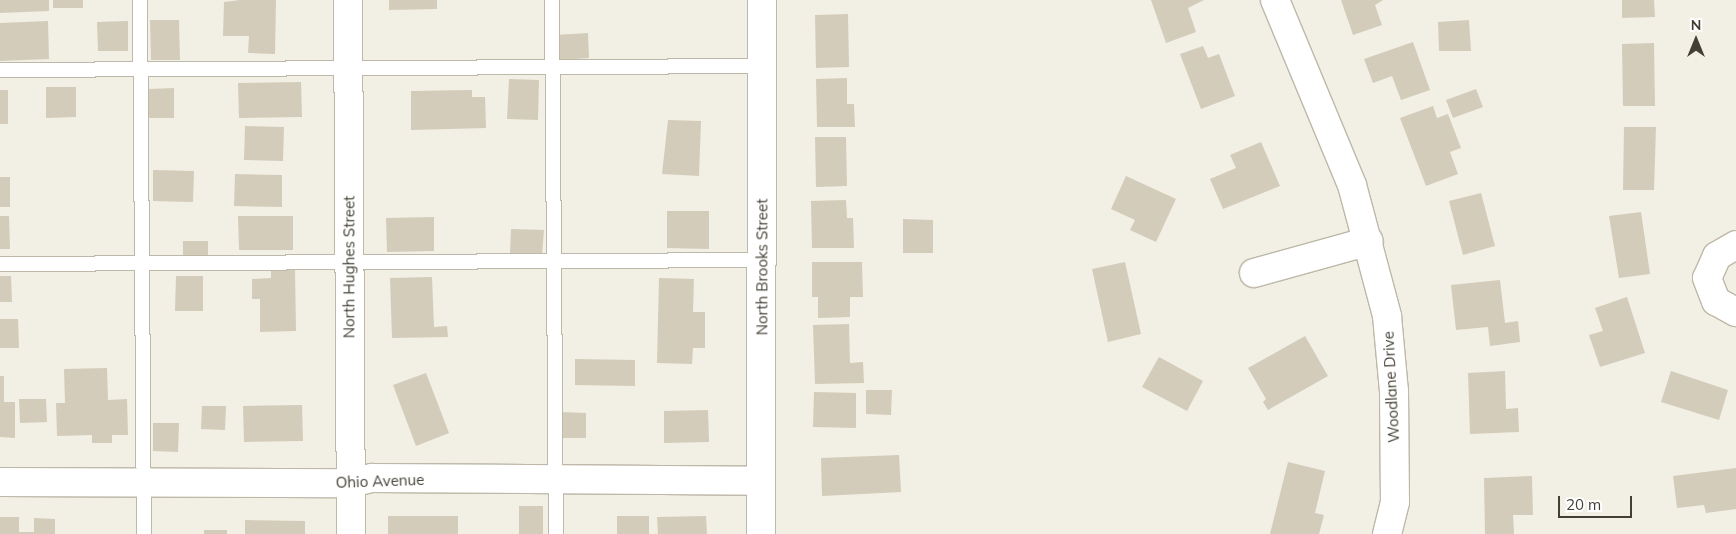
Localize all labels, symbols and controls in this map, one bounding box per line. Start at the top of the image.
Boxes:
north arrow [1671,15,1721,65]
text: N [1691,16,1701,34]
street label: North Hughes Street [340,196,358,338]
street label: North Brooks Street [753,199,771,335]
street label: Woodlane Drive [1379,331,1403,443]
street label: Ohio Avenue [335,470,425,492]
scale bar [1561,486,1635,518]
text: 20 m [1566,495,1601,514]

